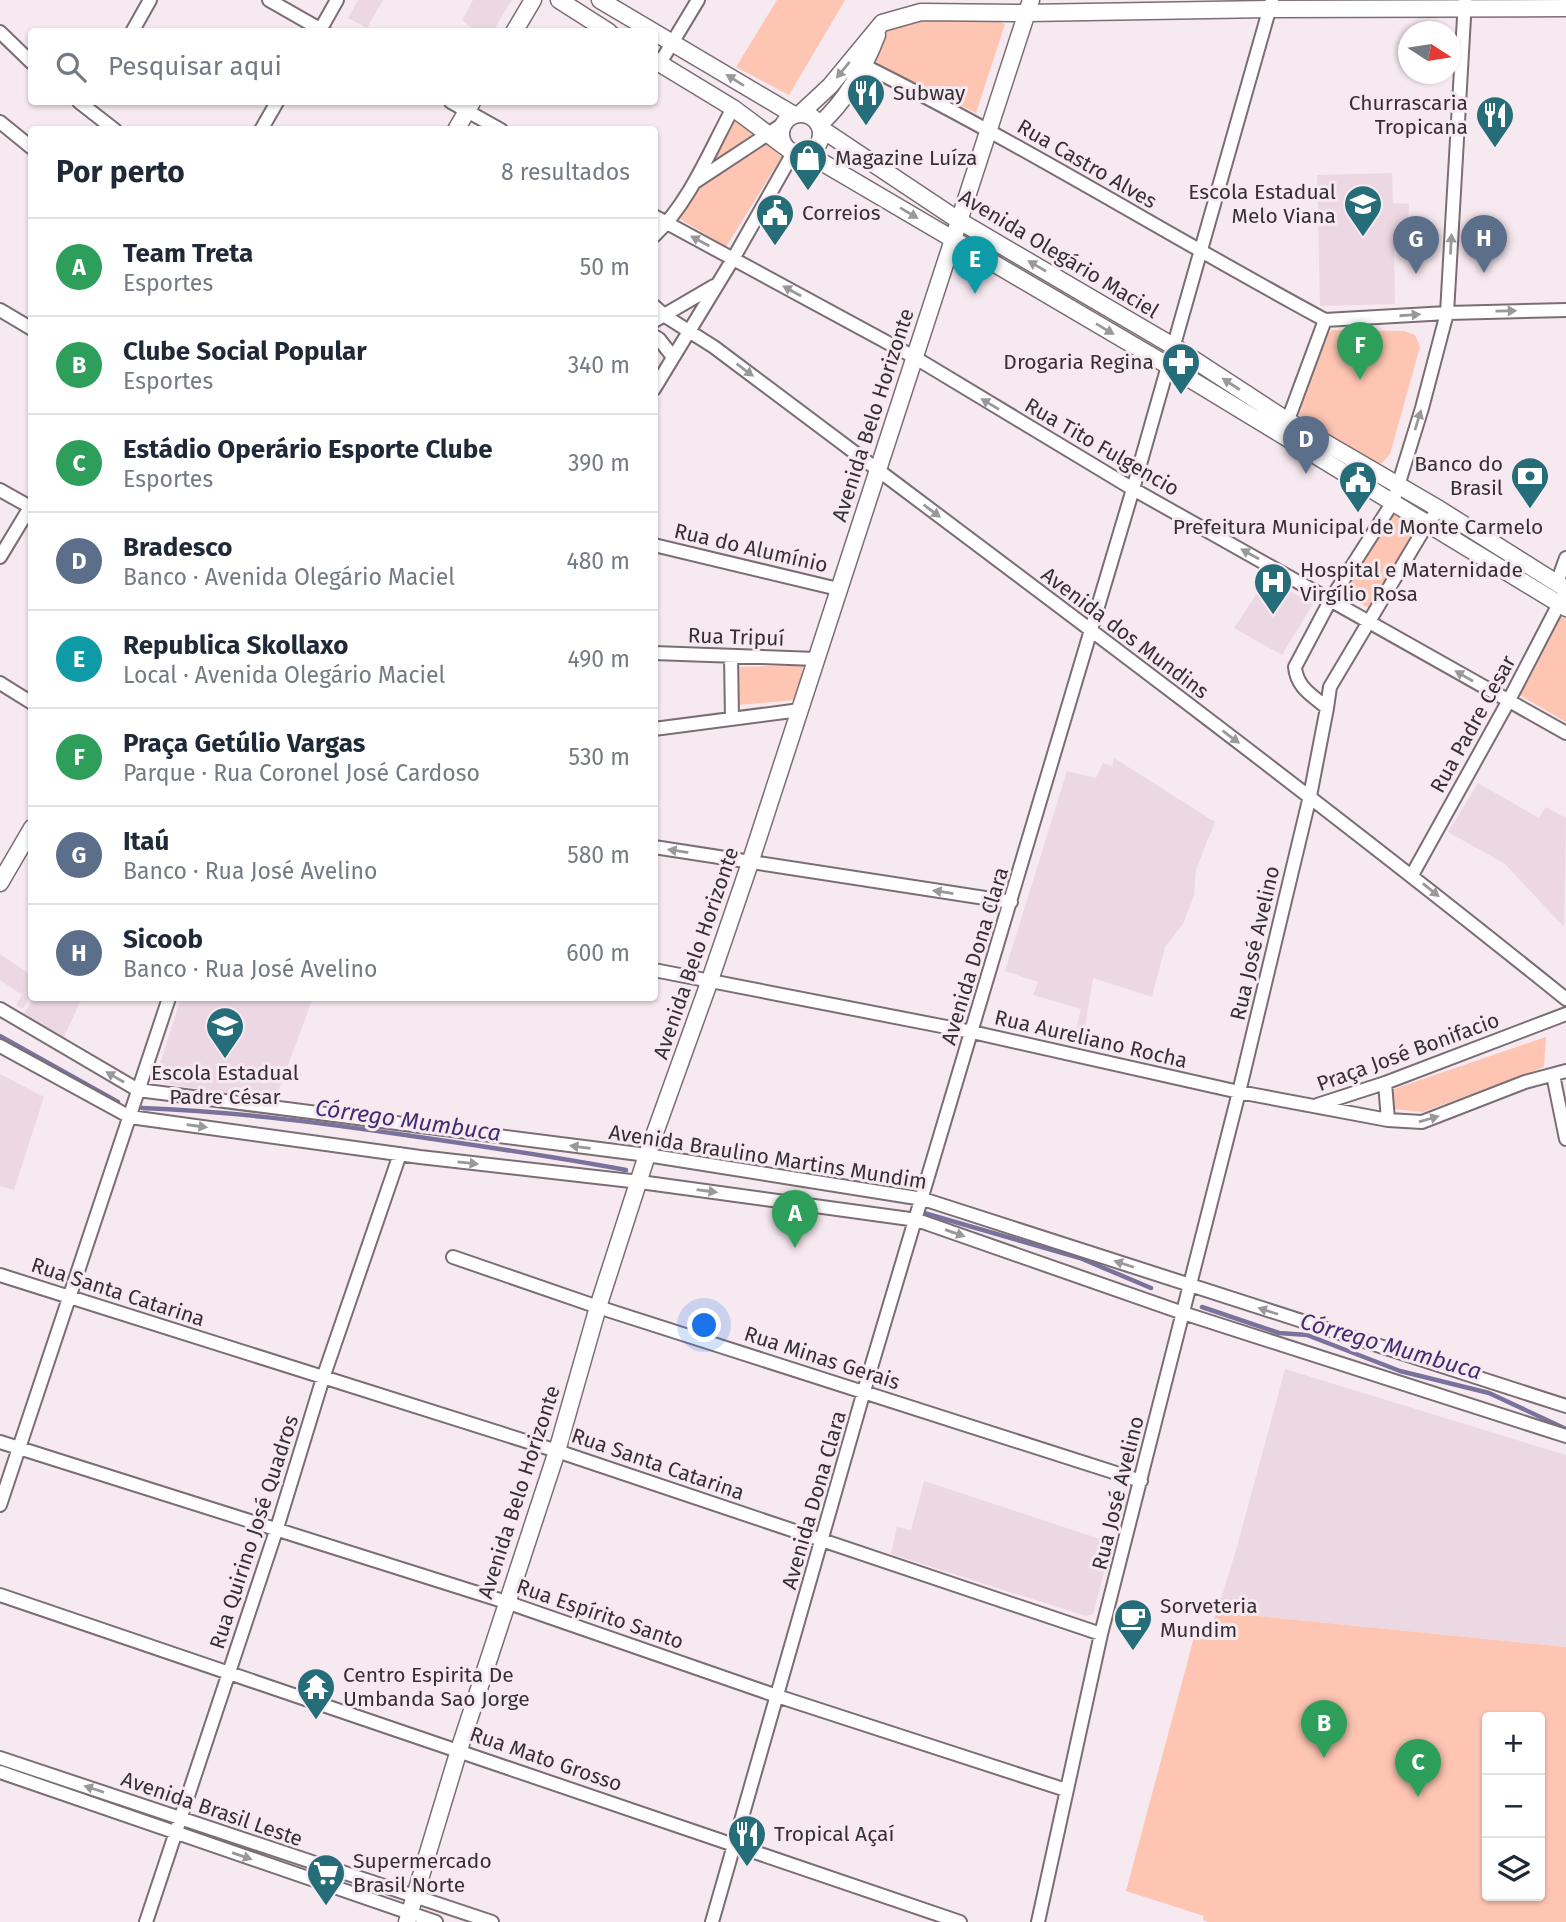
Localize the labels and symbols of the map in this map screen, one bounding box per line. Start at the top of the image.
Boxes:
north arrow [1398,21,1461,84]
one-way arrow [836,61,851,78]
restaurant icon: Subway [845,72,887,127]
one-way arrow [725,74,744,87]
place label: Subway [893,80,966,106]
place label: Churrascaria Tropicana [1349,90,1468,140]
restaurant icon: Churrascaria Tropicana [1474,94,1516,149]
street label: Rua Castro Alves [1013,114,1162,215]
shop icon: Magazine Luíza [787,137,829,192]
place label: Magazine Luíza [835,145,978,171]
place label: Escola Estadual Melo Viana [1188,179,1336,229]
school or university icon: Escola Estadual Melo Viana [1342,183,1384,238]
street label: Avenida Olegário Maciel [954,184,1164,324]
public building icon: Correios [754,192,796,247]
place label: Correios [802,200,881,226]
one-way arrow [900,206,919,219]
pin: H [1461,215,1507,273]
pin: G [1393,216,1439,274]
one-way arrow [1445,233,1456,255]
one-way arrow [691,235,710,247]
pin: E [952,236,998,294]
one-way arrow [1027,260,1046,272]
one-way arrow [782,285,802,297]
street label: Avenida Belo Horizonte [826,305,920,525]
one-way arrow [1496,306,1518,317]
one-way arrow [1400,309,1422,320]
one-way arrow [1096,322,1115,335]
pin: F [1337,322,1383,380]
pharmacy icon: Drogaria Regina [1160,341,1202,396]
place label: Drogaria Regina [1003,349,1154,375]
one-way arrow [735,363,754,377]
one-way arrow [1222,377,1240,391]
street label: Rua Tito Fulgencio [1020,392,1184,502]
one-way arrow [980,397,999,410]
one-way arrow [1413,409,1424,430]
pin: D [1283,416,1329,474]
place label: Banco do Brasil [1414,451,1503,501]
bank icon: Banco do Brasil [1509,455,1551,510]
public building icon: Prefeitura Municipal de Monte Carmelo [1337,459,1379,514]
one-way arrow [923,504,941,518]
place label: Prefeitura Municipal de Monte Carmelo [1173,514,1543,540]
street label: Rua do Alumínio [672,518,830,578]
one-way arrow [1241,548,1260,560]
place label: Hospital e Maternidade Virgílio Rosa [1300,557,1523,607]
street label: Avenida dos Mundins [1036,561,1214,705]
hospital icon: Hospital e Maternidade Virgílio Rosa [1252,561,1294,616]
street label: Rua Tripuí [687,622,785,652]
street label: Rua Padre Cesar [1424,651,1522,797]
one-way arrow [1454,670,1473,682]
one-way arrow [1222,730,1240,744]
street label: Avenida Belo Horizonte [647,844,745,1062]
one-way arrow [667,845,689,856]
street label: Rua José Avelino [1225,863,1285,1023]
street label: Avenida Dona Clara [936,864,1014,1048]
one-way arrow [1422,882,1440,897]
one-way arrow [932,886,954,897]
street label: Rua Aureliano Rocha [992,1004,1190,1074]
school or university icon: Escola Estadual Padre César [204,1005,246,1060]
street label: Praça José Bonifacio [1313,1007,1503,1097]
place label: Escola Estadual Padre César [151,1060,299,1110]
one-way arrow [105,1070,124,1083]
water label: Córrego Mumbuca [313,1093,503,1147]
one-way arrow [1418,1113,1439,1123]
street label: Avenida Braulino Martins Mundim [607,1119,929,1195]
one-way arrow [186,1120,208,1131]
one-way arrow [569,1141,591,1152]
one-way arrow [457,1157,479,1168]
one-way arrow [696,1186,718,1197]
pin: A [772,1190,818,1248]
one-way arrow [945,1228,966,1239]
street label: Rua Santa Catarina [28,1252,208,1332]
one-way arrow [1113,1258,1134,1269]
one-way arrow [1257,1305,1278,1315]
water label: Córrego Mumbuca [1297,1307,1485,1385]
your location [687,1308,721,1342]
street label: Rua Minas Gerais [741,1321,903,1395]
street label: Avenida Belo Horizonte [472,1382,566,1602]
street label: Avenida Dona Clara [776,1408,852,1592]
street label: Rua Quirino José Quadros [204,1412,304,1652]
street label: Rua José Avelino [1086,1413,1150,1573]
street label: Rua Santa Catarina [568,1422,748,1506]
street label: Rua Espírito Santo [513,1573,687,1655]
place label: Sorveteria Mundim [1160,1593,1258,1643]
cafe icon: Sorveteria Mundim [1112,1597,1154,1652]
place label: Centro Espirita De Umbanda Sao Jorge [343,1662,530,1712]
temple icon: Centro Espirita De Umbanda Sao Jorge [295,1666,337,1721]
pin: B [1301,1700,1347,1758]
street label: Rua Mato Grosso [466,1721,626,1797]
pin: C [1395,1739,1441,1797]
street label: Avenida Brasil Leste [118,1766,306,1852]
one-way arrow [83,1783,104,1794]
restaurant icon: Tropical Açaí [726,1813,768,1868]
place label: Tropical Açaí [774,1821,894,1847]
place label: Supermercado Brasil Norte [353,1848,492,1898]
one-way arrow [232,1851,253,1862]
supermarket icon: Supermercado Brasil Norte [305,1852,347,1907]

